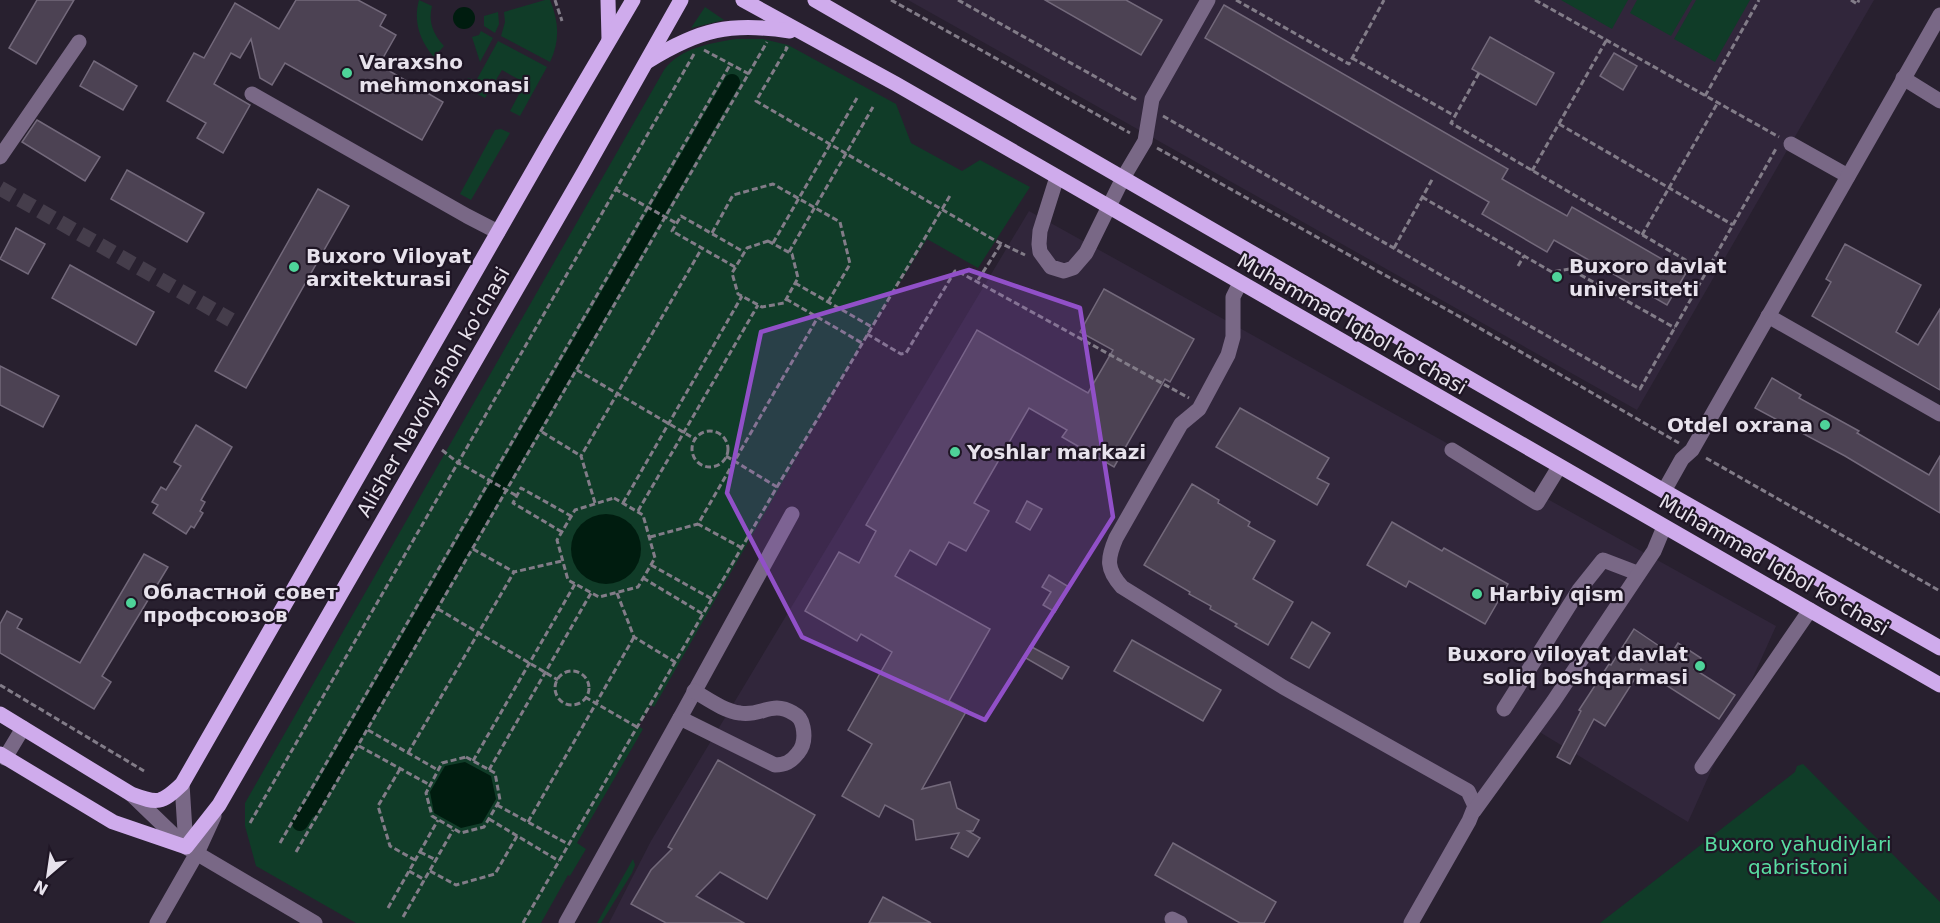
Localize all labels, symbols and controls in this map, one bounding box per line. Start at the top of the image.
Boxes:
place label: Varaxsho mehmonxonasi [359,50,530,97]
marker: Varaxsho mehmonxonasi [340,66,354,80]
place label: Buxoro Viloyat arxitekturasi [306,244,472,291]
street label: Muhammad Iqbol ko'chasi [1233,248,1471,400]
place label: Buxoro davlat universiteti [1569,254,1727,301]
marker: Buxoro Viloyat arxitekturasi [287,260,301,274]
street label: Alisher Navoiy shoh ko'chasi [351,263,515,521]
marker: Buxoro davlat universiteti [1550,270,1564,284]
place label: Otdel oxrana [1667,413,1813,437]
marker: Otdel oxrana [1818,418,1832,432]
place label: Yoshlar markazi [966,440,1146,464]
marker: Yoshlar markazi [948,445,962,459]
street label: Muhammad Iqbol ko'chasi [1655,489,1893,641]
place label: Областной совет профсоюзов [143,580,338,627]
place label: Harbiy qism [1489,582,1624,606]
marker: Harbiy qism [1470,587,1484,601]
marker: Областной совет профсоюзов [124,596,138,610]
place label: Buxoro viloyat davlat soliq boshqarmasi [1447,642,1688,689]
marker: Buxoro viloyat davlat soliq boshqarmasi [1693,659,1707,673]
park label: Buxoro yahudiylari qabristoni [1704,832,1892,879]
north arrow [18,845,78,905]
text: N [31,876,51,899]

